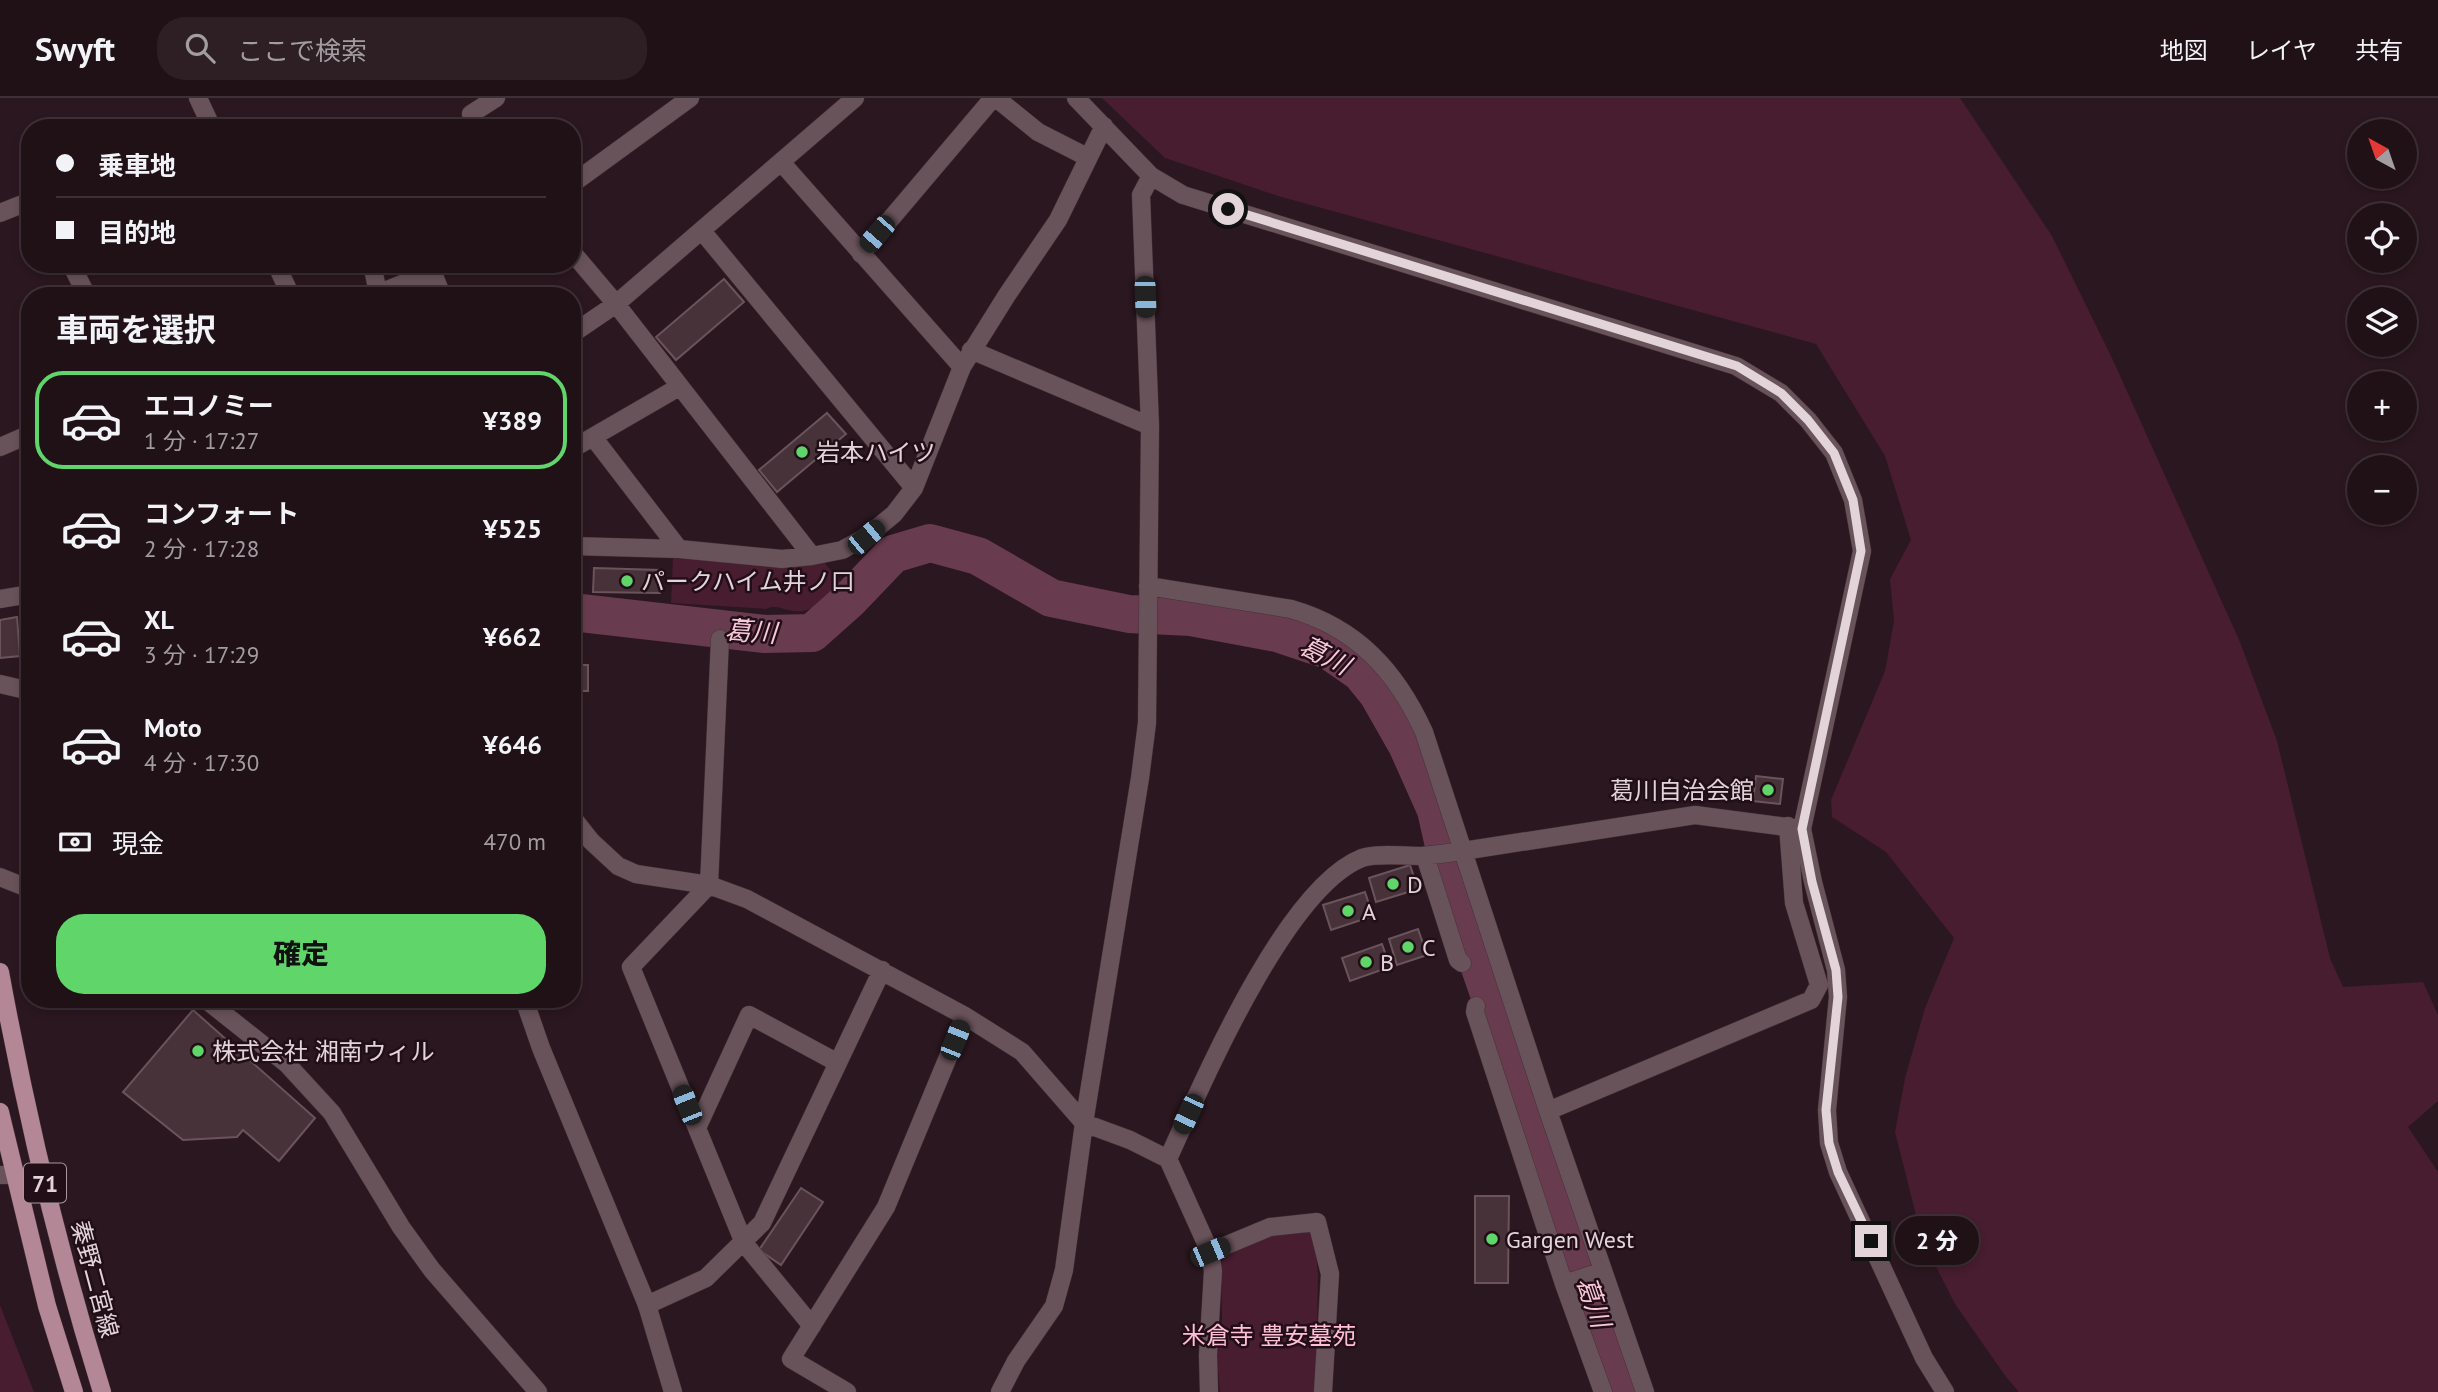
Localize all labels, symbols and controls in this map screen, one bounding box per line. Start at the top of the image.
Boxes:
search box [157,17,647,80]
text: Swyft [35,27,115,70]
icon: search [181,29,219,67]
text: ここで検索 [237,34,367,67]
text: 地図 [2160,35,2208,66]
text: レイヤ [2246,35,2317,66]
text: 共有 [2355,35,2403,66]
north arrow [2347,119,2417,189]
map controls [2347,119,2417,525]
text: 乗車地 [98,149,176,182]
route start [1212,193,1244,225]
button: locate [2347,203,2417,273]
car [856,211,899,257]
text: 目的地 [98,216,176,249]
car [1134,276,1157,318]
button: layers [2347,287,2417,357]
text: 車両を選択 [56,308,216,350]
button: + [2347,371,2417,441]
icon: car [60,389,123,452]
text: エコノミー [144,389,274,422]
text: ¥389 [483,404,542,437]
text: 1 分 · 17:27 [144,426,259,455]
place label: 岩本ハイツ [816,437,936,468]
marker: 岩本ハイツ [794,444,810,460]
button: − [2347,455,2417,525]
icon: car [60,497,123,560]
text: コンフォート [144,497,299,530]
text: ¥525 [483,512,542,545]
car [844,515,889,559]
text: 2 分 · 17:28 [144,534,259,563]
place label: パークハイム井ノ口 [641,566,855,597]
marker: パークハイム井ノ口 [619,573,635,589]
text: XL [144,603,174,636]
icon: car [60,605,123,668]
water label: 葛川 [724,613,781,649]
text: ¥662 [483,620,542,653]
water label: 葛川 [1294,628,1358,683]
text: 3 分 · 17:29 [144,640,259,669]
text: Moto [144,711,202,744]
icon: car [60,713,123,776]
text: ¥646 [483,728,542,761]
text: 4 分 · 17:30 [144,748,259,777]
place label: 葛川自治会館 [1610,775,1754,806]
marker: 葛川自治会館 [1760,782,1776,798]
icon: cash [56,823,94,861]
text: 現金 [112,827,164,860]
text: 470 m [484,827,546,856]
place label: D [1407,869,1423,900]
marker: D [1385,876,1401,892]
place label: A [1362,896,1376,927]
marker: A [1340,903,1356,919]
button: 確定 [56,914,546,994]
place label: C [1422,932,1436,963]
marker: C [1400,939,1416,955]
place label: B [1380,947,1394,978]
marker: B [1358,954,1374,970]
car [938,1017,973,1063]
place label: 株式会社 湘南ウィル [212,1036,434,1067]
marker: 株式会社 湘南ウィル [190,1043,206,1059]
car [670,1082,705,1128]
car [1170,1091,1207,1137]
road number: 71 [24,1164,66,1202]
callout: 2 分 [1896,1216,1980,1266]
street label: 秦野二宮線 [64,1217,126,1341]
place label: Gargen West [1506,1224,1634,1255]
route end [1855,1225,1887,1257]
text: 2 分 [1916,1226,1958,1255]
marker: Gargen West [1484,1231,1500,1247]
car [1187,1234,1234,1270]
water label: 葛川 [1570,1272,1619,1335]
park label: 米倉寺 豊安墓苑 [1182,1320,1356,1351]

